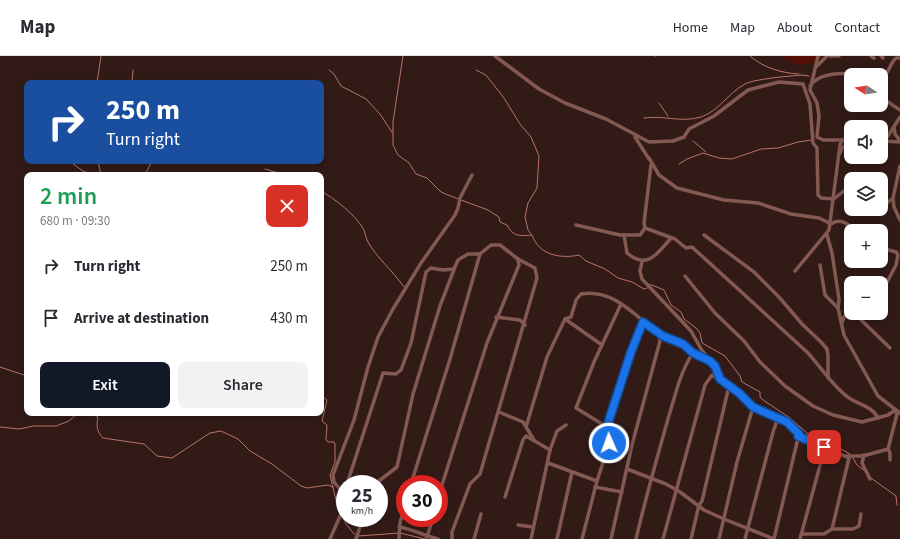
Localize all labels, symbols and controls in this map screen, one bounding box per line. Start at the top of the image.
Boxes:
text: Map [20,14,55,41]
text: Home [673,18,708,38]
text: Map [730,18,755,38]
text: About [777,18,812,38]
text: Contact [834,18,880,38]
north arrow [844,68,888,112]
map controls [844,68,888,320]
text: 250 m [106,90,180,130]
icon: right [40,96,92,148]
button: sound [844,120,888,164]
text: Turn right [106,127,180,152]
button: layers [844,172,888,216]
text: 2 min [40,179,97,214]
button: close [266,185,308,227]
text: 680 m · 09:30 [40,212,110,230]
button: + [844,224,888,268]
icon: right [40,255,62,277]
text: Turn right [74,256,140,277]
text: 250 m [270,256,308,277]
button: − [844,276,888,320]
icon: arrive [40,307,62,329]
text: Arrive at destination [74,308,209,329]
text: 430 m [270,308,308,329]
button: Exit [40,362,170,408]
button: Share [178,362,308,408]
position arrow [588,422,630,464]
pin [807,430,841,464]
icon: arrive [813,436,835,458]
speed limit sign: 30 [396,475,448,527]
text: 25 [351,482,373,510]
text: km/h [351,504,373,518]

